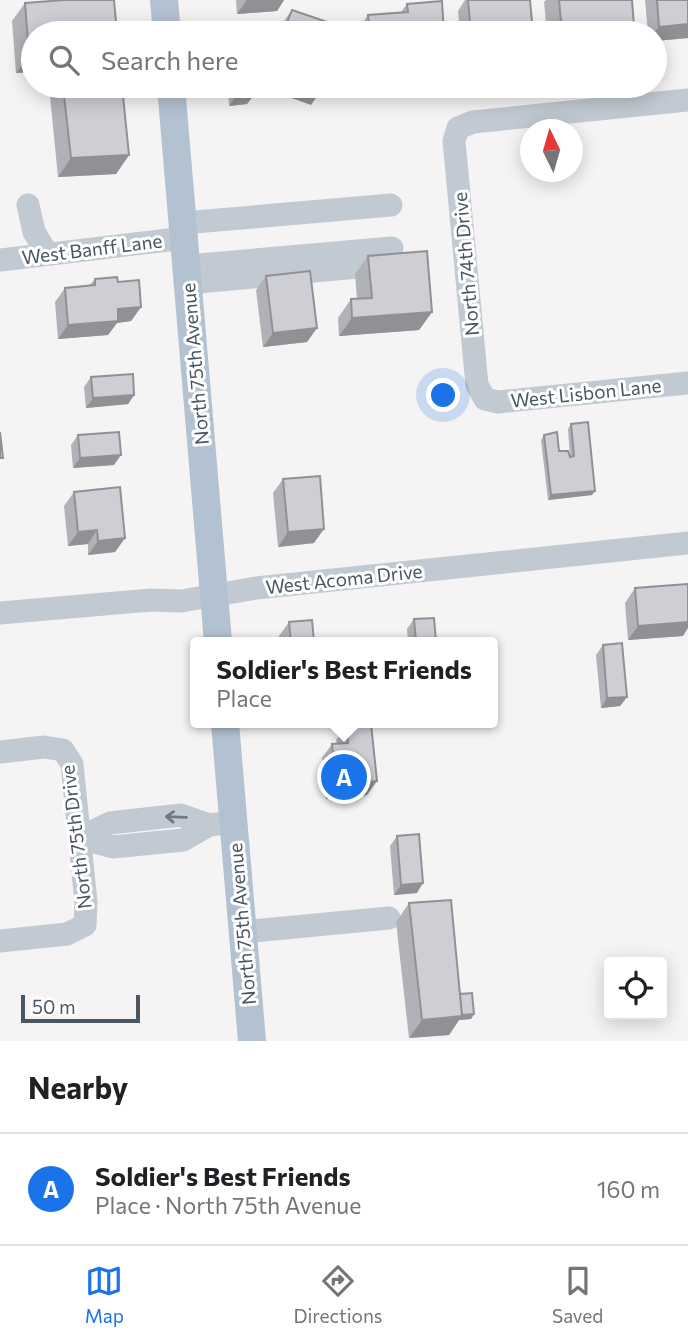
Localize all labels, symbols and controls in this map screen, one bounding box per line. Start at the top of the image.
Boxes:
search box [21,21,667,98]
icon: search [45,41,83,79]
text: Search here [101,44,239,75]
north arrow [520,119,583,182]
street label: North 74th Drive [448,191,483,337]
street label: West Banff Lane [20,228,163,269]
street label: North 75th Avenue [176,282,213,446]
street label: West Lisbon Lane [509,373,662,412]
your location [426,378,460,412]
street label: West Acoma Drive [264,559,424,598]
popup [190,637,498,728]
text: Soldier's Best Friends [216,653,472,684]
text: Place [216,684,272,712]
pin: A [321,751,367,803]
street label: North 75th Drive [55,764,96,910]
one-way arrow [165,811,188,824]
street label: North 75th Avenue [223,842,260,1006]
map controls [604,957,667,1020]
button: locate [604,957,667,1020]
scale bar [21,992,140,1024]
text: 50 m [32,995,76,1018]
text: Nearby [28,1068,128,1105]
text: Soldier's Best Friends [95,1160,351,1191]
text: A [43,1175,59,1203]
text: 160 m [597,1175,660,1203]
text: Place · North 75th Avenue [95,1191,361,1219]
tab: Map [85,1262,124,1327]
tab: Directions [293,1262,383,1327]
tab: Saved [552,1262,603,1327]

